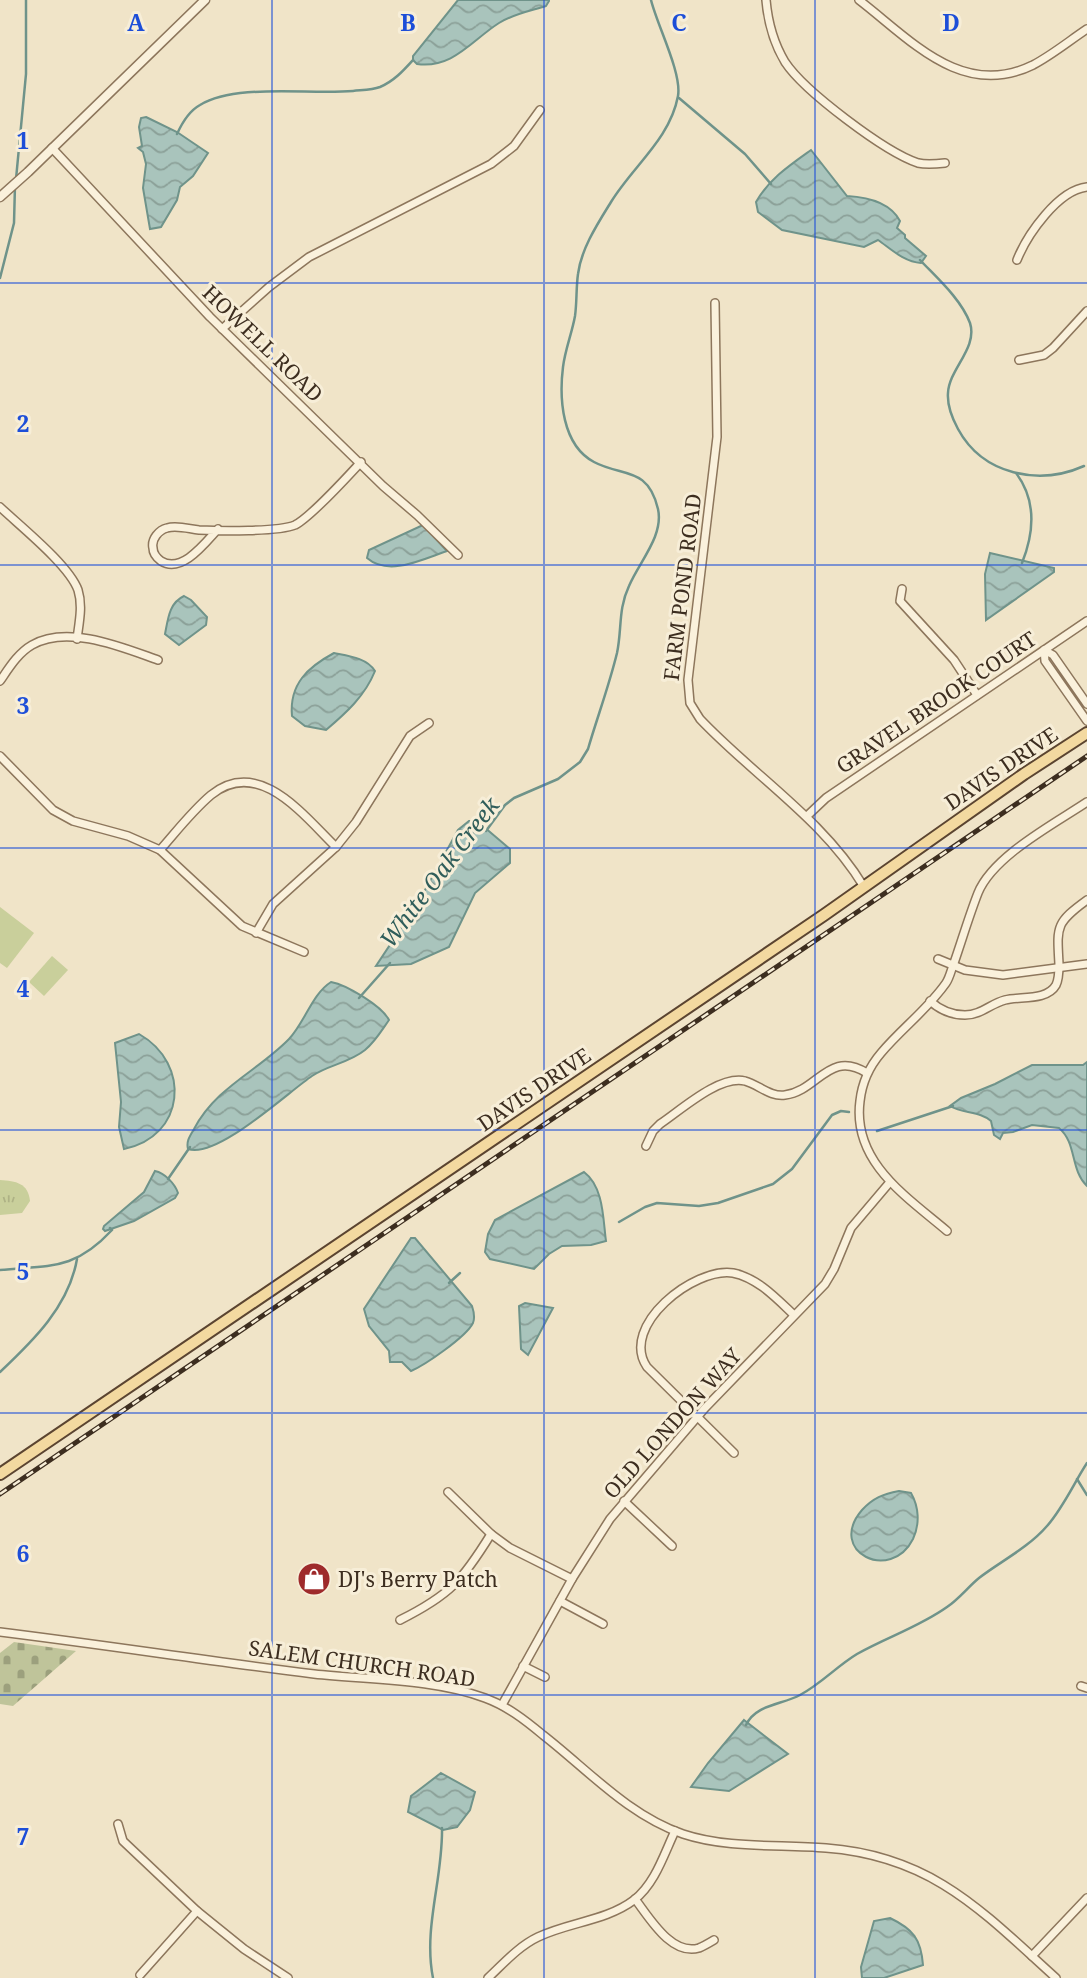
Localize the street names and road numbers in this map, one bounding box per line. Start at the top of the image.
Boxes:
street label: HOWELL ROAD [197,278,329,408]
street label: FARM POND ROAD [657,492,707,682]
street label: GRAVEL BROOK COURT [830,624,1042,780]
street label: DAVIS DRIVE [939,720,1063,816]
street label: DAVIS DRIVE [472,1041,596,1137]
street label: OLD LONDON WAY [597,1341,748,1504]
street label: SALEM CHURCH ROAD [247,1633,477,1693]

